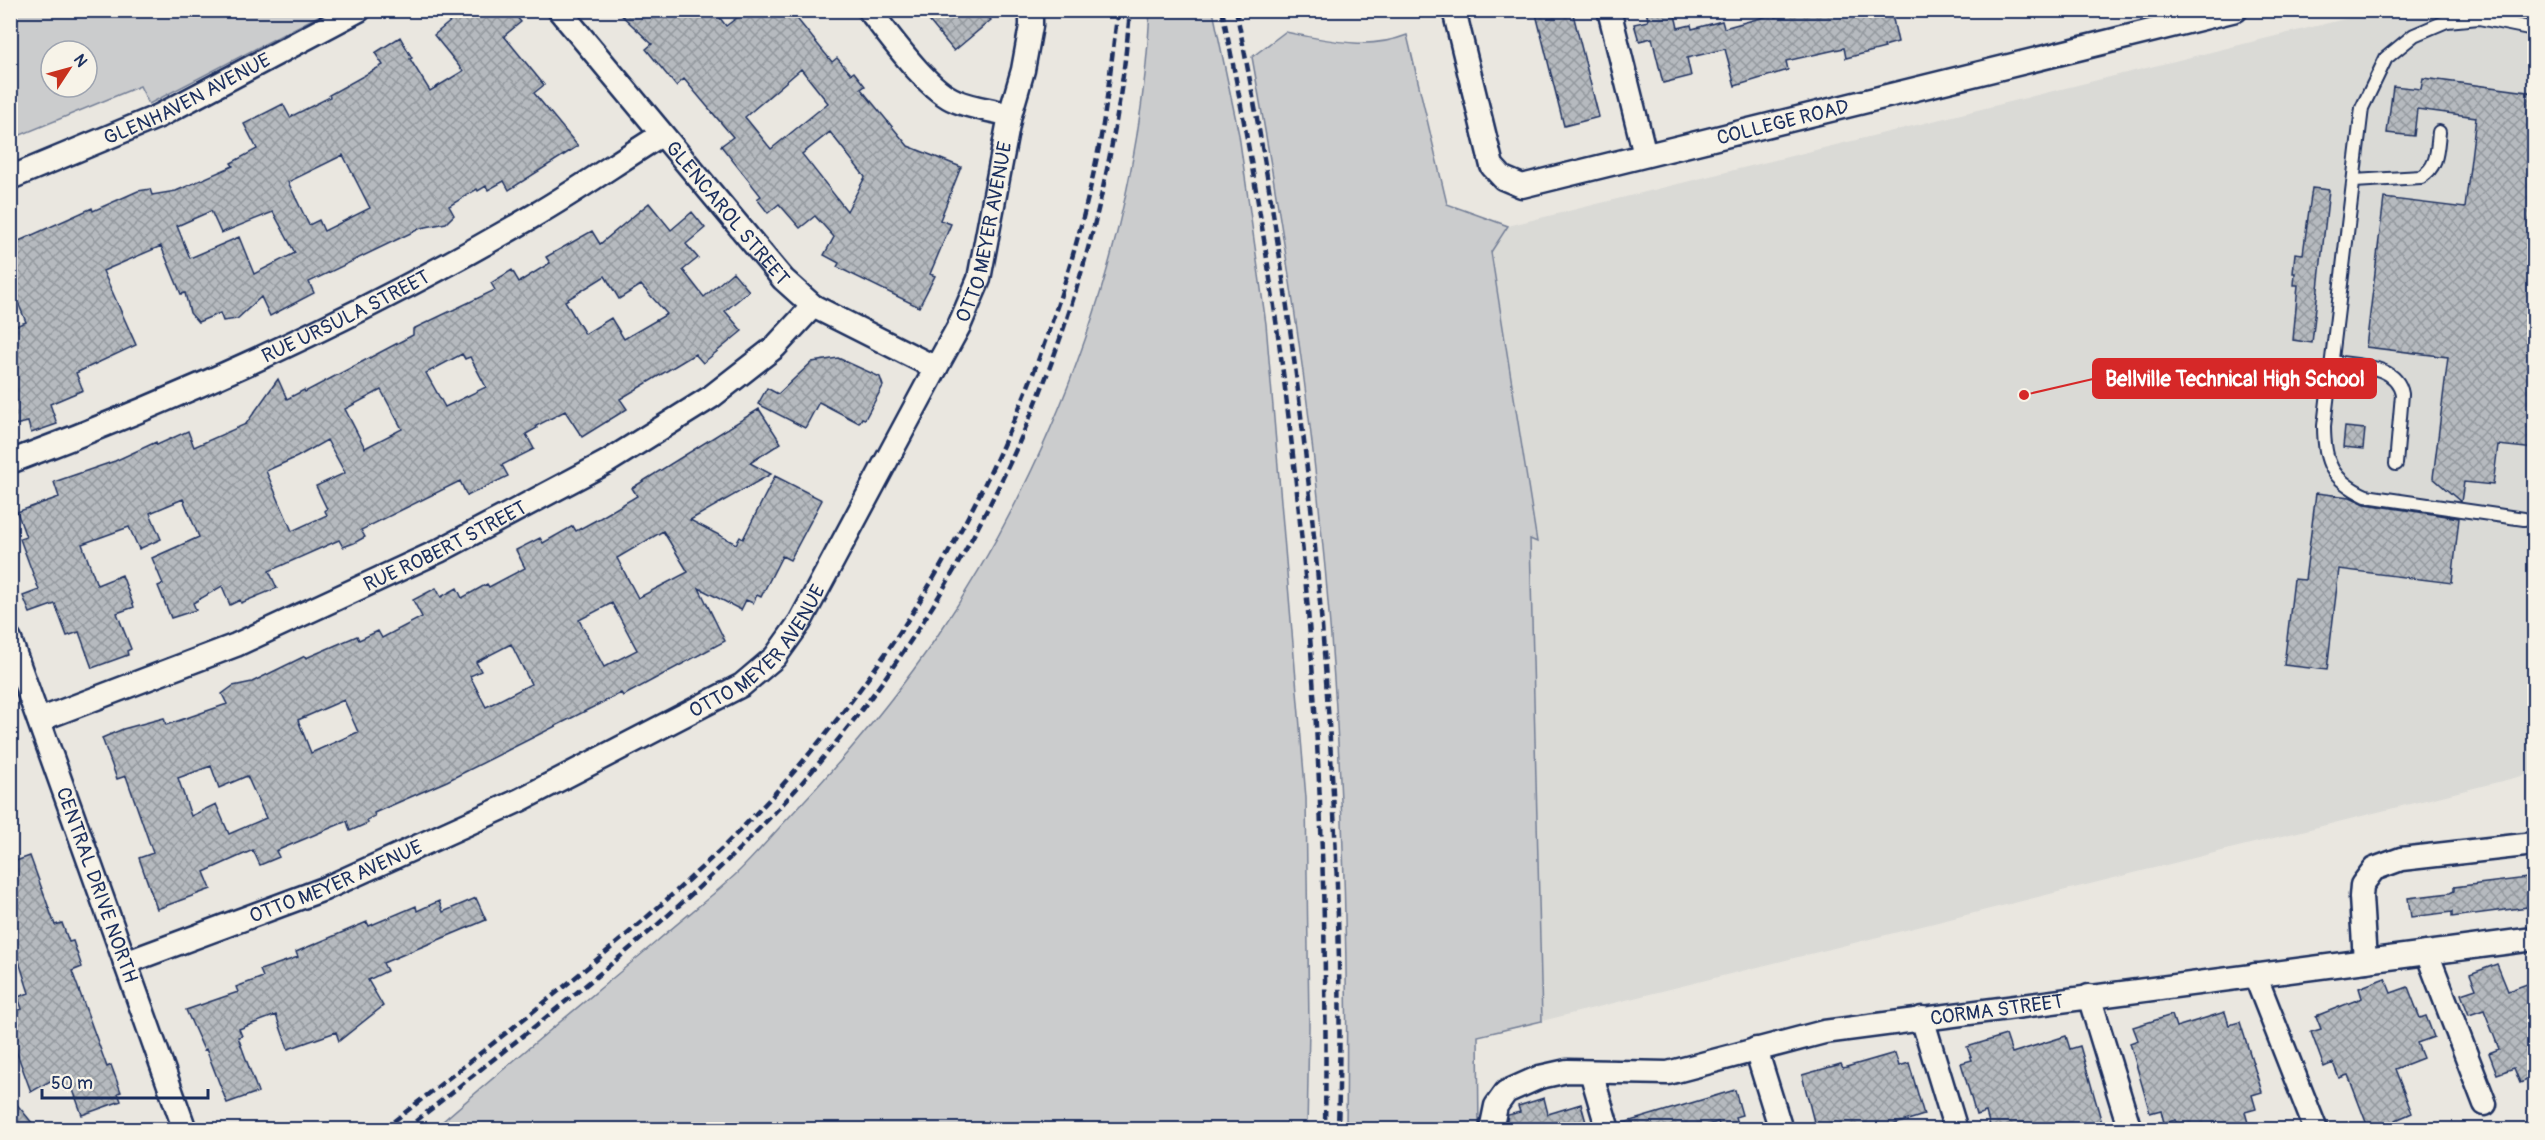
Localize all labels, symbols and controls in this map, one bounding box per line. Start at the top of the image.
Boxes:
north arrow [39,39,99,99]
street label: GLENHAVEN AVENUE [100,47,275,151]
text: N [69,51,92,71]
street label: COLLEGE ROAD [1714,94,1851,151]
street label: GLENCAROL STREET [660,136,795,291]
street label: OTTO MEYER AVENUE [950,140,1018,326]
street label: RUE URSULA STREET [258,264,434,369]
callout: Bellville Technical High School [2093,359,2376,398]
text: Bellville Technical High School [2105,366,2365,393]
street label: RUE ROBERT STREET [360,495,531,597]
street label: OTTO MEYER AVENUE [685,580,831,723]
street label: CENTRAL DRIVE NORTH [51,784,143,986]
street label: OTTO MEYER AVENUE [246,834,426,929]
street label: CORMA STREET [1929,989,2065,1031]
scale bar [42,1062,208,1100]
text: 50 m [51,1072,93,1095]

